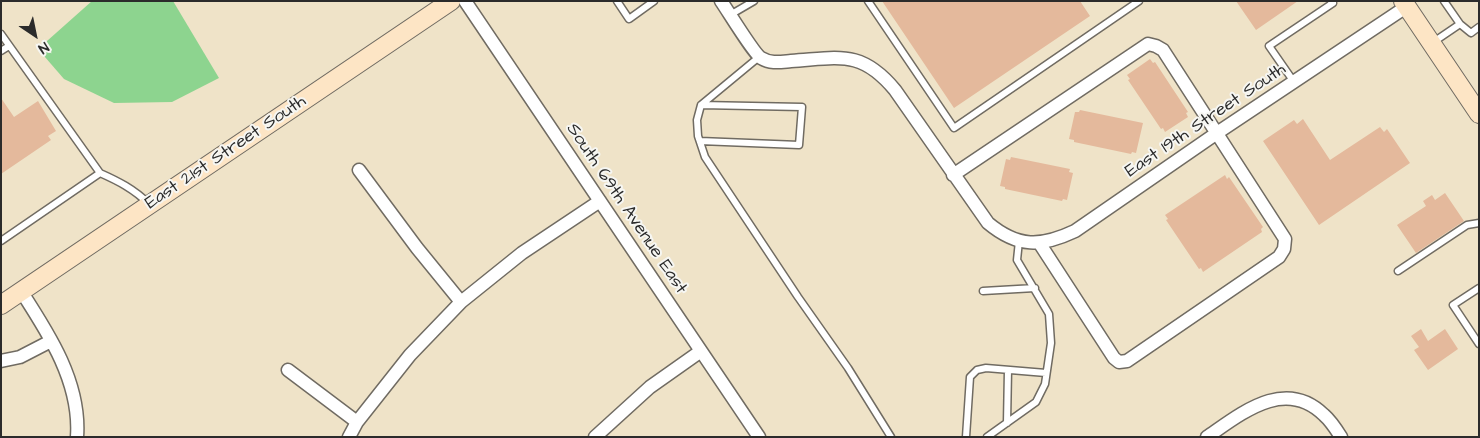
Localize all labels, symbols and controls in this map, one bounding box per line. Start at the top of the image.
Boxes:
north arrow [10,10,60,60]
text: N [34,37,53,58]
street label: East 19th Street South [1122,59,1290,183]
street label: East 21st Street South [142,91,310,215]
street label: South 69th Avenue East [561,120,691,298]

